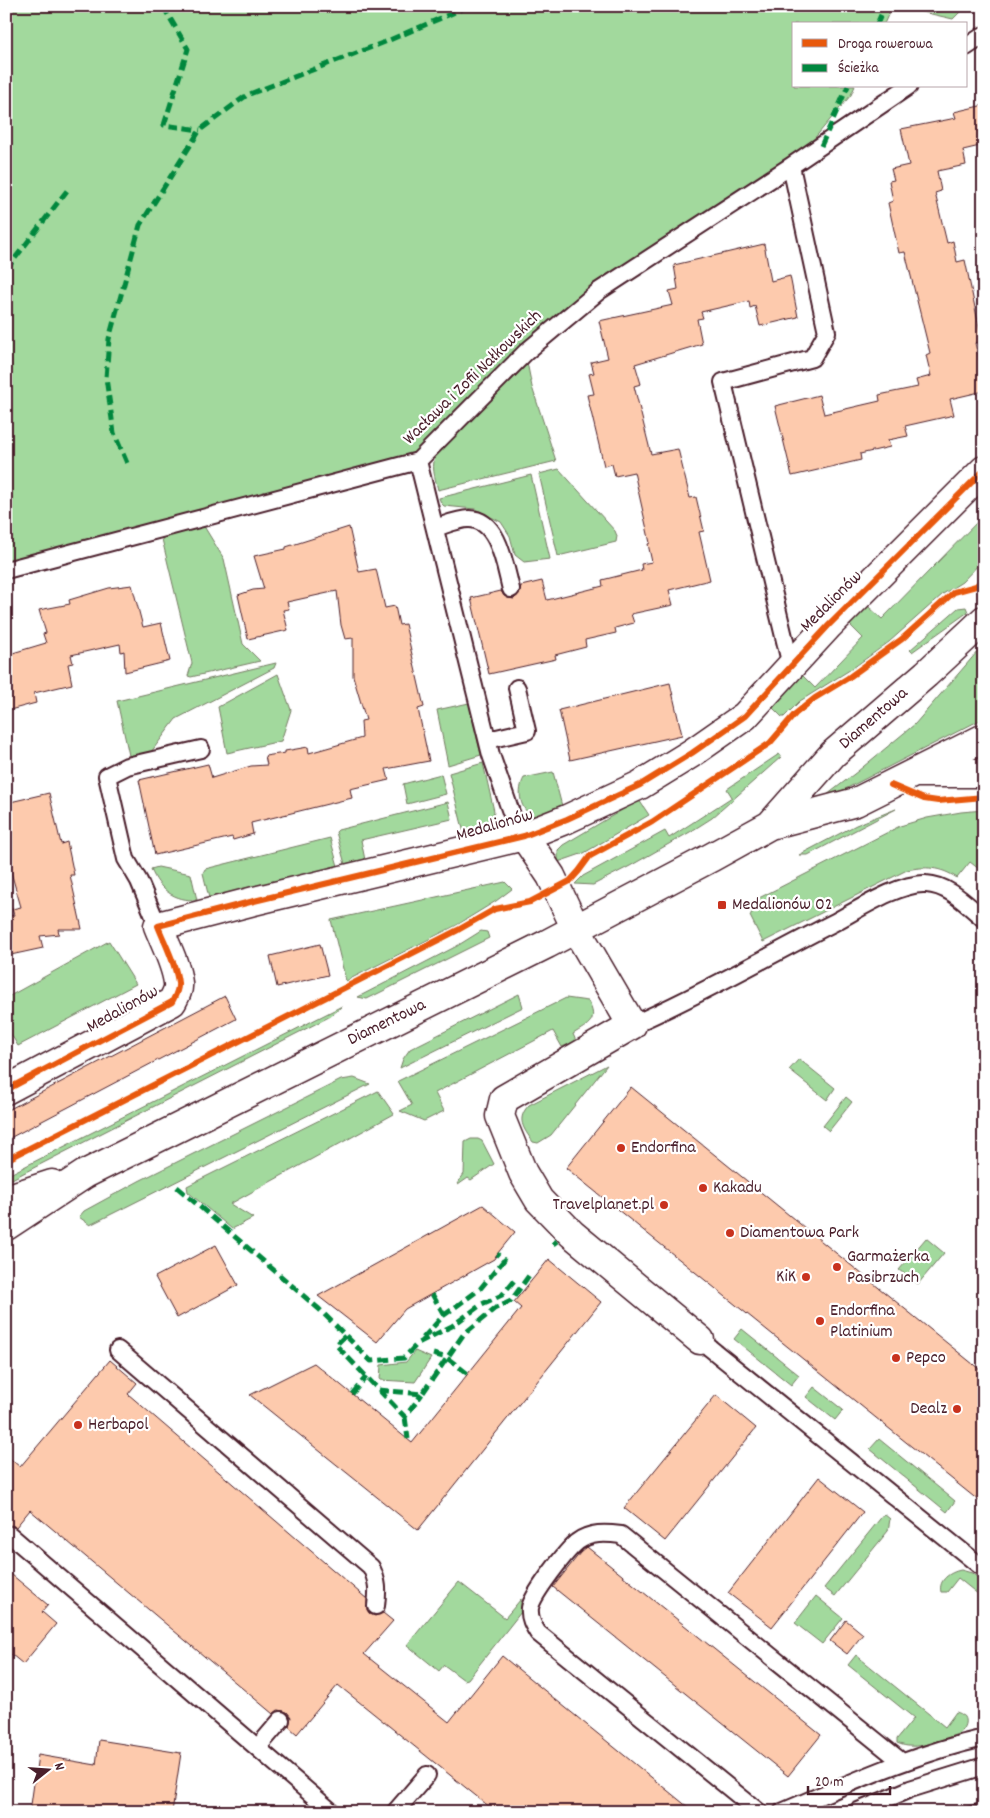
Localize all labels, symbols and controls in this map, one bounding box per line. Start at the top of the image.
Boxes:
legend [792,22,968,88]
text: Droga rowerowa [838,34,933,56]
text: Ścieżka [838,58,879,80]
street label: Wacława i Zofii Nałkowskich [398,305,548,451]
street label: Medalionów [795,565,869,639]
street label: Diamentowa [834,682,914,756]
street label: Medalionów [454,803,536,849]
place label: Medalionów 02 [732,893,833,918]
marker: Medalionów 02 [716,899,728,911]
street label: Medalionów [82,980,164,1040]
street label: Diamentowa [344,993,431,1053]
place label: Endorfina [631,1136,696,1161]
marker: Endorfina [615,1142,627,1154]
place label: Kakadu [713,1176,762,1201]
marker: Kakadu [697,1182,709,1194]
place label: Travelplanet.pl [552,1193,655,1218]
marker: Travelplanet.pl [658,1199,670,1211]
place label: Diamentowa Park [740,1221,859,1246]
marker: Diamentowa Park [724,1227,736,1239]
place label: Garmażerka Pasibrzuch [847,1245,930,1291]
marker: Garmażerka Pasibrzuch [831,1261,843,1273]
place label: KiK [776,1265,796,1290]
marker: KiK [800,1271,812,1283]
place label: Endorfina Platinium [830,1299,895,1345]
marker: Endorfina Platinium [814,1315,826,1327]
place label: Pepco [906,1346,946,1371]
marker: Pepco [890,1352,902,1364]
place label: Dealz [910,1397,947,1422]
marker: Dealz [951,1403,963,1415]
place label: Herbapol [88,1413,149,1438]
marker: Herbapol [72,1419,84,1431]
north arrow [22,1746,72,1796]
text: N [48,1761,69,1773]
scale bar [808,1763,890,1795]
text: 20 m [815,1772,843,1794]

